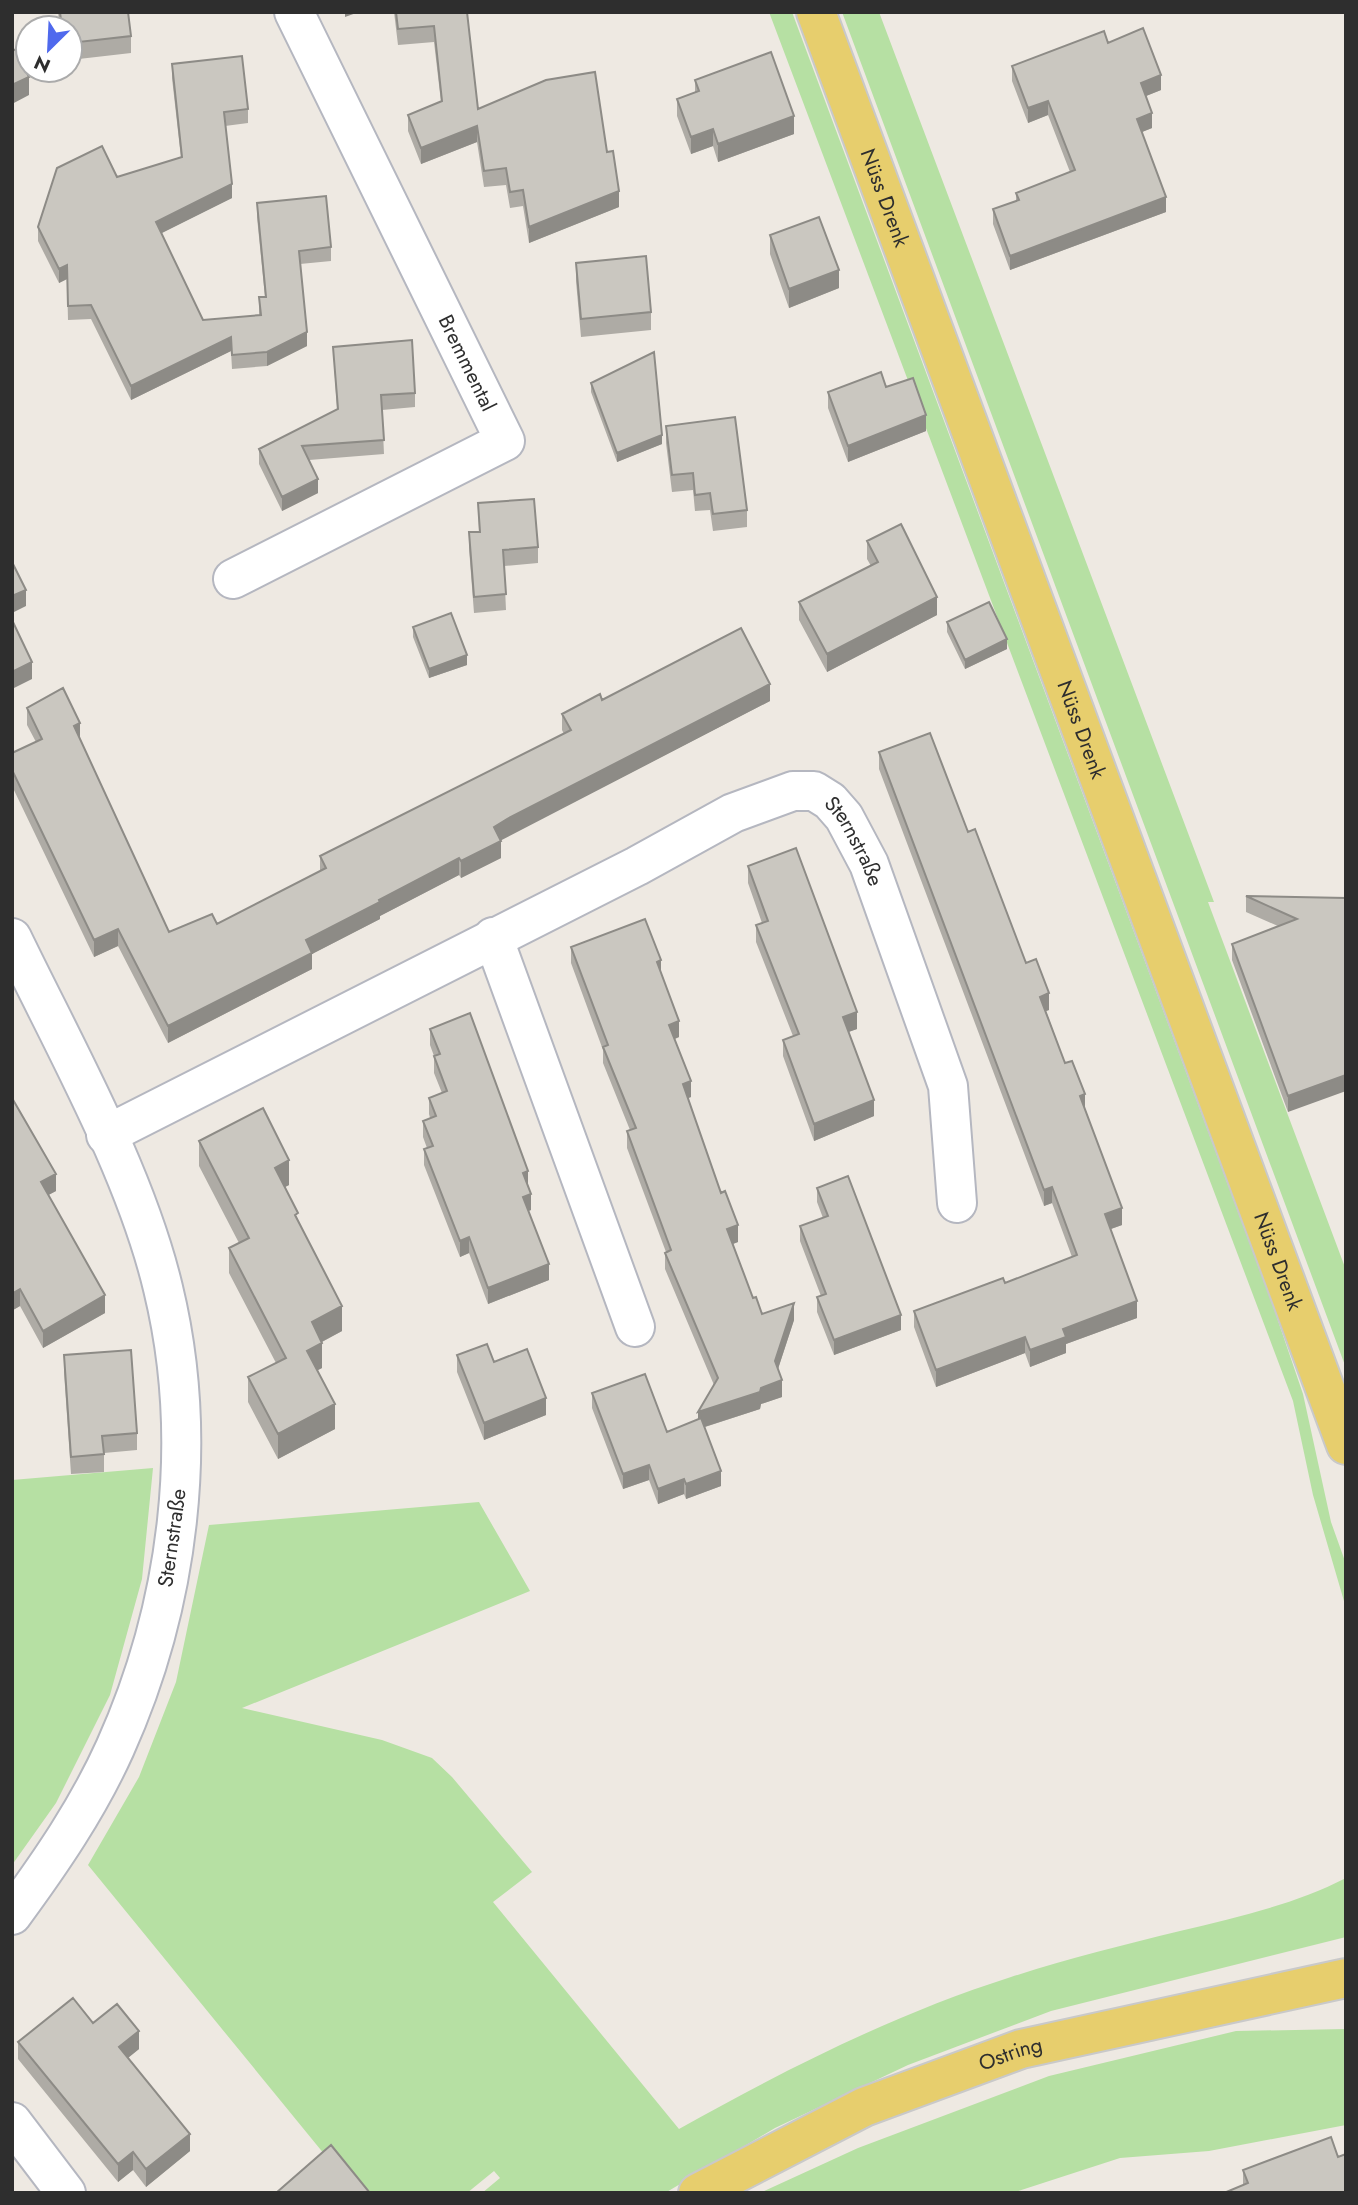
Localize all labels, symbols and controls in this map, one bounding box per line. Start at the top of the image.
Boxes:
north arrow [14,14,84,84]
text: N [30,49,55,79]
street label: Nüss Drenk [853,144,917,252]
street label: Bremmental [431,310,503,416]
street label: Nüss Drenk [1049,676,1114,784]
street label: Sternstraße [817,789,891,890]
street label: Nüss Drenk [1246,1208,1310,1315]
street label: Sternstraße [150,1487,194,1589]
street label: Ostring [974,2030,1045,2078]

